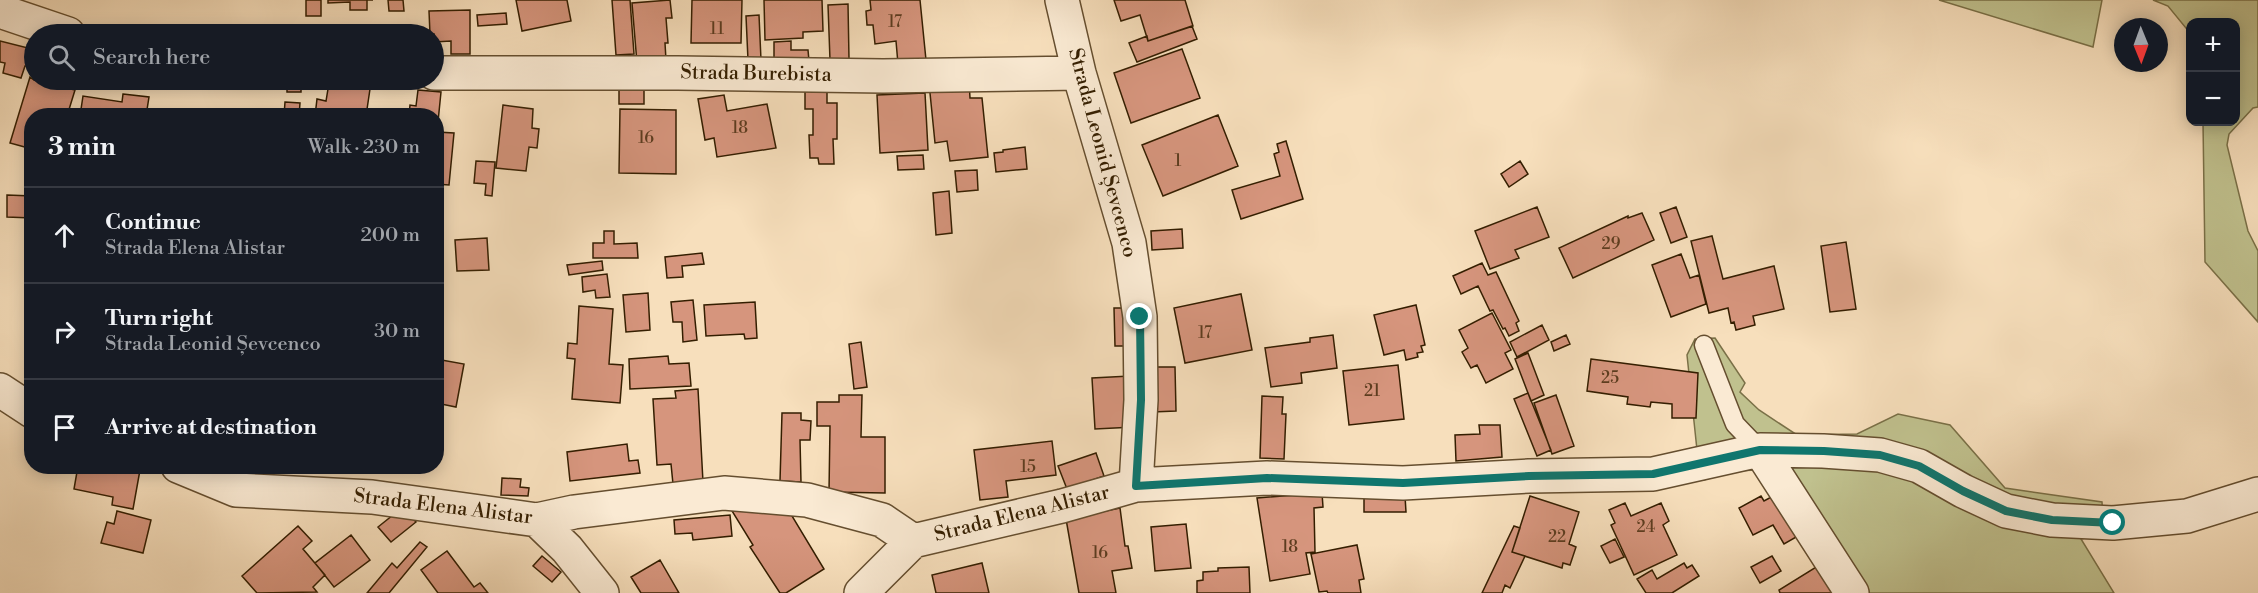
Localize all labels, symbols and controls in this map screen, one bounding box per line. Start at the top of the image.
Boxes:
house number: 17 [888,12,902,32]
north arrow [2114,18,2168,72]
map controls [2186,18,2240,126]
button: + [2186,18,2240,72]
house number: 11 [710,19,724,39]
search box [24,24,444,90]
icon: search [45,41,78,74]
text: Search here [93,44,210,71]
street label: Strada Leonid Șevcenco [1062,46,1142,260]
street label: Strada Burebista [680,60,833,88]
button: − [2186,72,2240,126]
house number: 18 [732,118,748,138]
house number: 16 [638,128,654,148]
text: 3 min [48,131,116,163]
text: Walk · 230 m [308,135,420,160]
house number: 1 [1175,151,1182,171]
text: Continue [105,209,201,236]
icon: ahead [48,219,81,252]
text: 200 m [360,223,420,248]
house number: 29 [1602,234,1621,254]
text: Strada Elena Alistar [105,236,285,261]
route end [1126,303,1152,329]
text: Turn right [105,305,213,332]
icon: right [48,315,81,348]
text: 30 m [374,319,420,344]
house number: 17 [1198,323,1212,343]
text: Strada Leonid Șevcenco [105,332,321,357]
house number: 25 [1601,368,1619,388]
house number: 21 [1364,381,1380,401]
icon: arrive [48,411,81,444]
text: Arrive at destination [105,414,317,441]
house number: 15 [1020,457,1036,477]
street label: Strada Elena Alistar [932,480,1113,548]
street label: Strada Elena Alistar [352,484,534,530]
route start [2099,509,2125,535]
house number: 24 [1637,517,1656,537]
house number: 22 [1548,527,1566,547]
house number: 18 [1282,537,1298,557]
house number: 16 [1092,543,1108,563]

